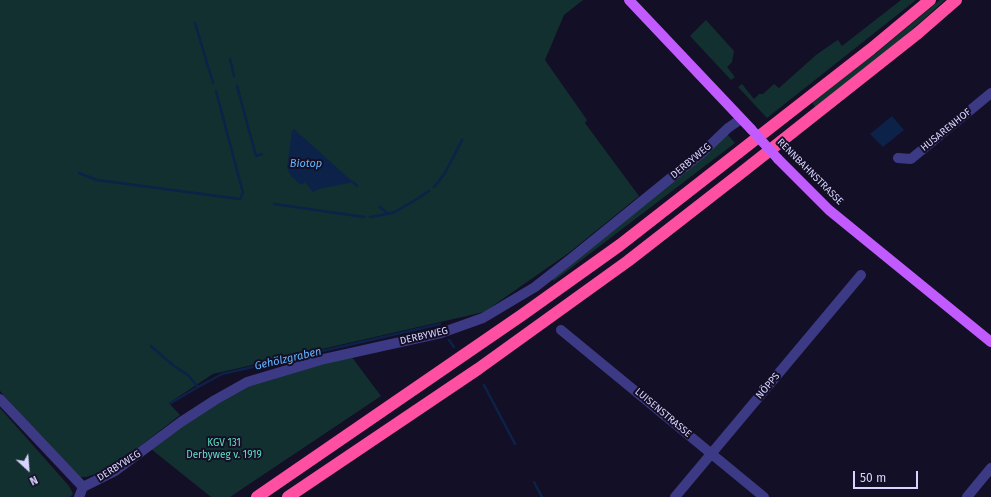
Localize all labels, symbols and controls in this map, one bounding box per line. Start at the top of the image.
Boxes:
street label: HUSARENHOF [918,106,974,154]
street label: RENNBAHNSTRASSE [774,136,846,208]
street label: DERBYWEG [668,141,714,181]
water label: Biotop [290,157,322,171]
street label: DERBYWEG [399,325,449,347]
water label: Gehölzgraben [253,345,323,373]
street label: NÖPPS [754,370,782,402]
street label: LUISENSTRASSE [632,386,694,440]
park label: KGV 131 Derbyweg v. 1919 [186,437,262,460]
street label: DERBYWEG [95,448,143,484]
north arrow [8,449,48,489]
scale bar [855,463,920,489]
text: 50 m [860,471,886,485]
text: N [27,473,40,488]

